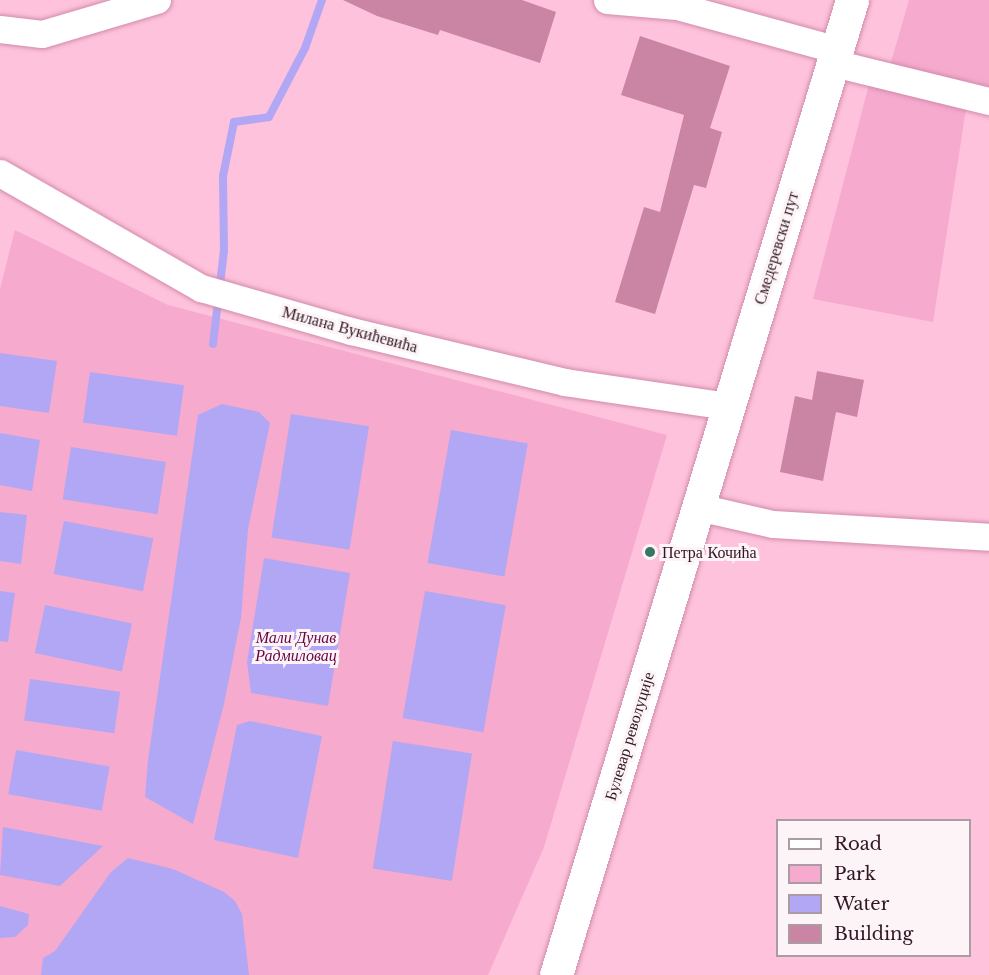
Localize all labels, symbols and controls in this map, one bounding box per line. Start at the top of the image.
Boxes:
street label: Смедеревски пут [750,189,802,307]
street label: Милана Вукићевића [280,302,420,356]
place label: Петра Кочића [662,542,757,562]
marker: Петра Кочића [643,545,657,559]
park label: Мали Дунав Радмиловац [255,627,337,665]
street label: Булевар револуције [600,670,658,802]
legend [776,819,971,957]
text: Road [834,833,882,855]
text: Park [834,863,876,885]
text: Water [834,893,889,915]
text: Building [834,923,913,945]

